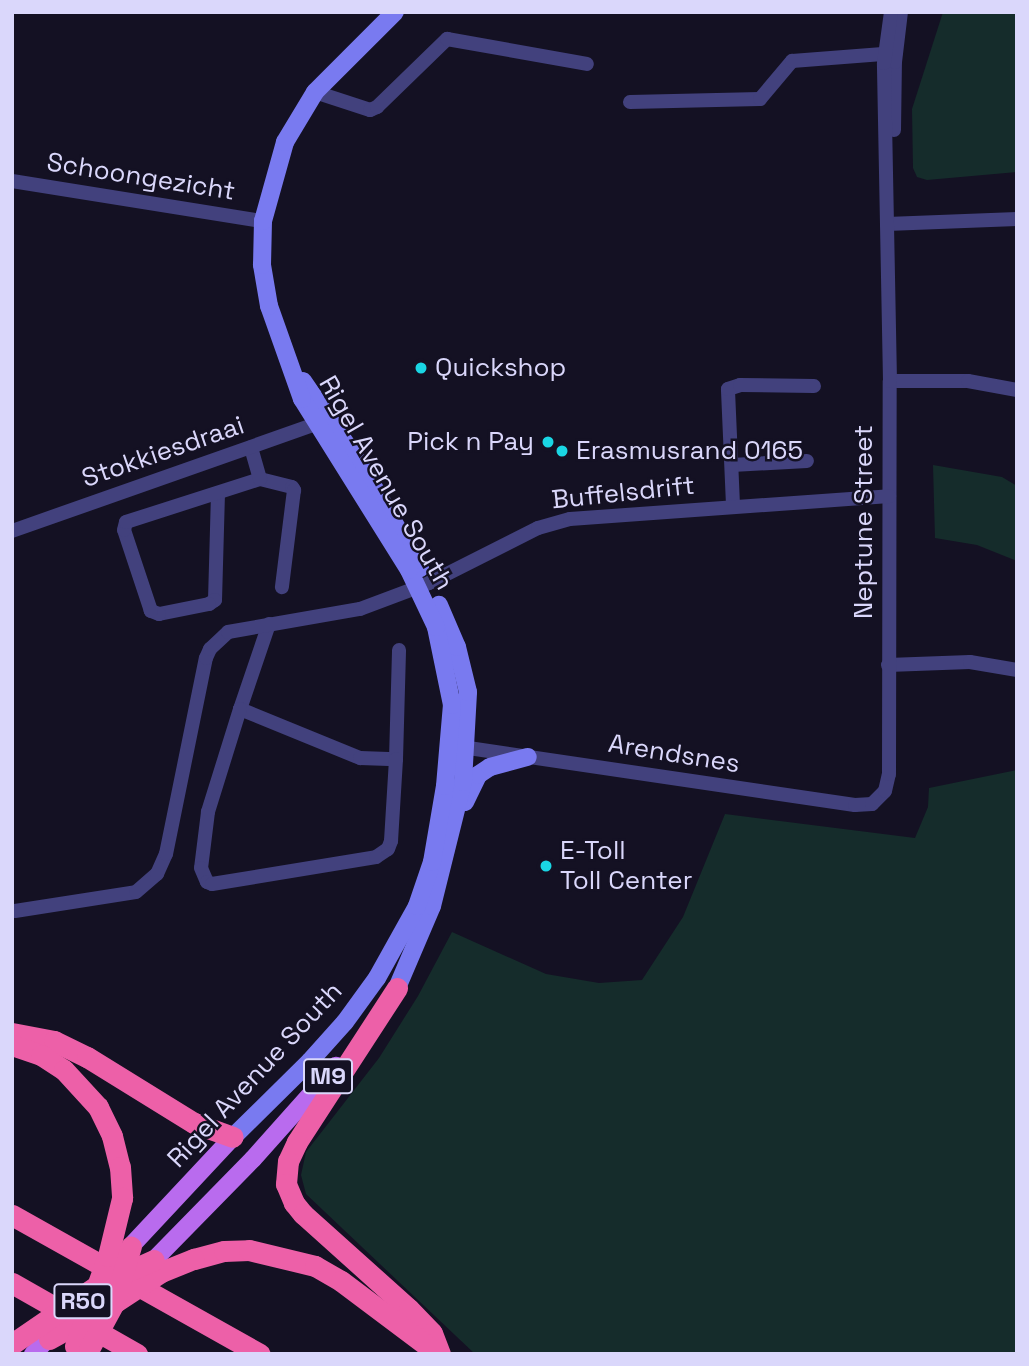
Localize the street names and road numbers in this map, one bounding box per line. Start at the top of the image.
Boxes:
street label: Schoongezicht [45,147,237,207]
street label: Rigel Avenue South [312,370,460,596]
street label: Stokkiesdraai [78,410,248,494]
street label: Neptune Street [848,425,880,619]
street label: Buffelsdrift [550,470,696,516]
street label: Arendsnes [606,728,742,780]
street label: Rigel Avenue South [161,976,349,1174]
road number: M9 [302,1056,354,1096]
road number: R50 [53,1280,113,1322]

